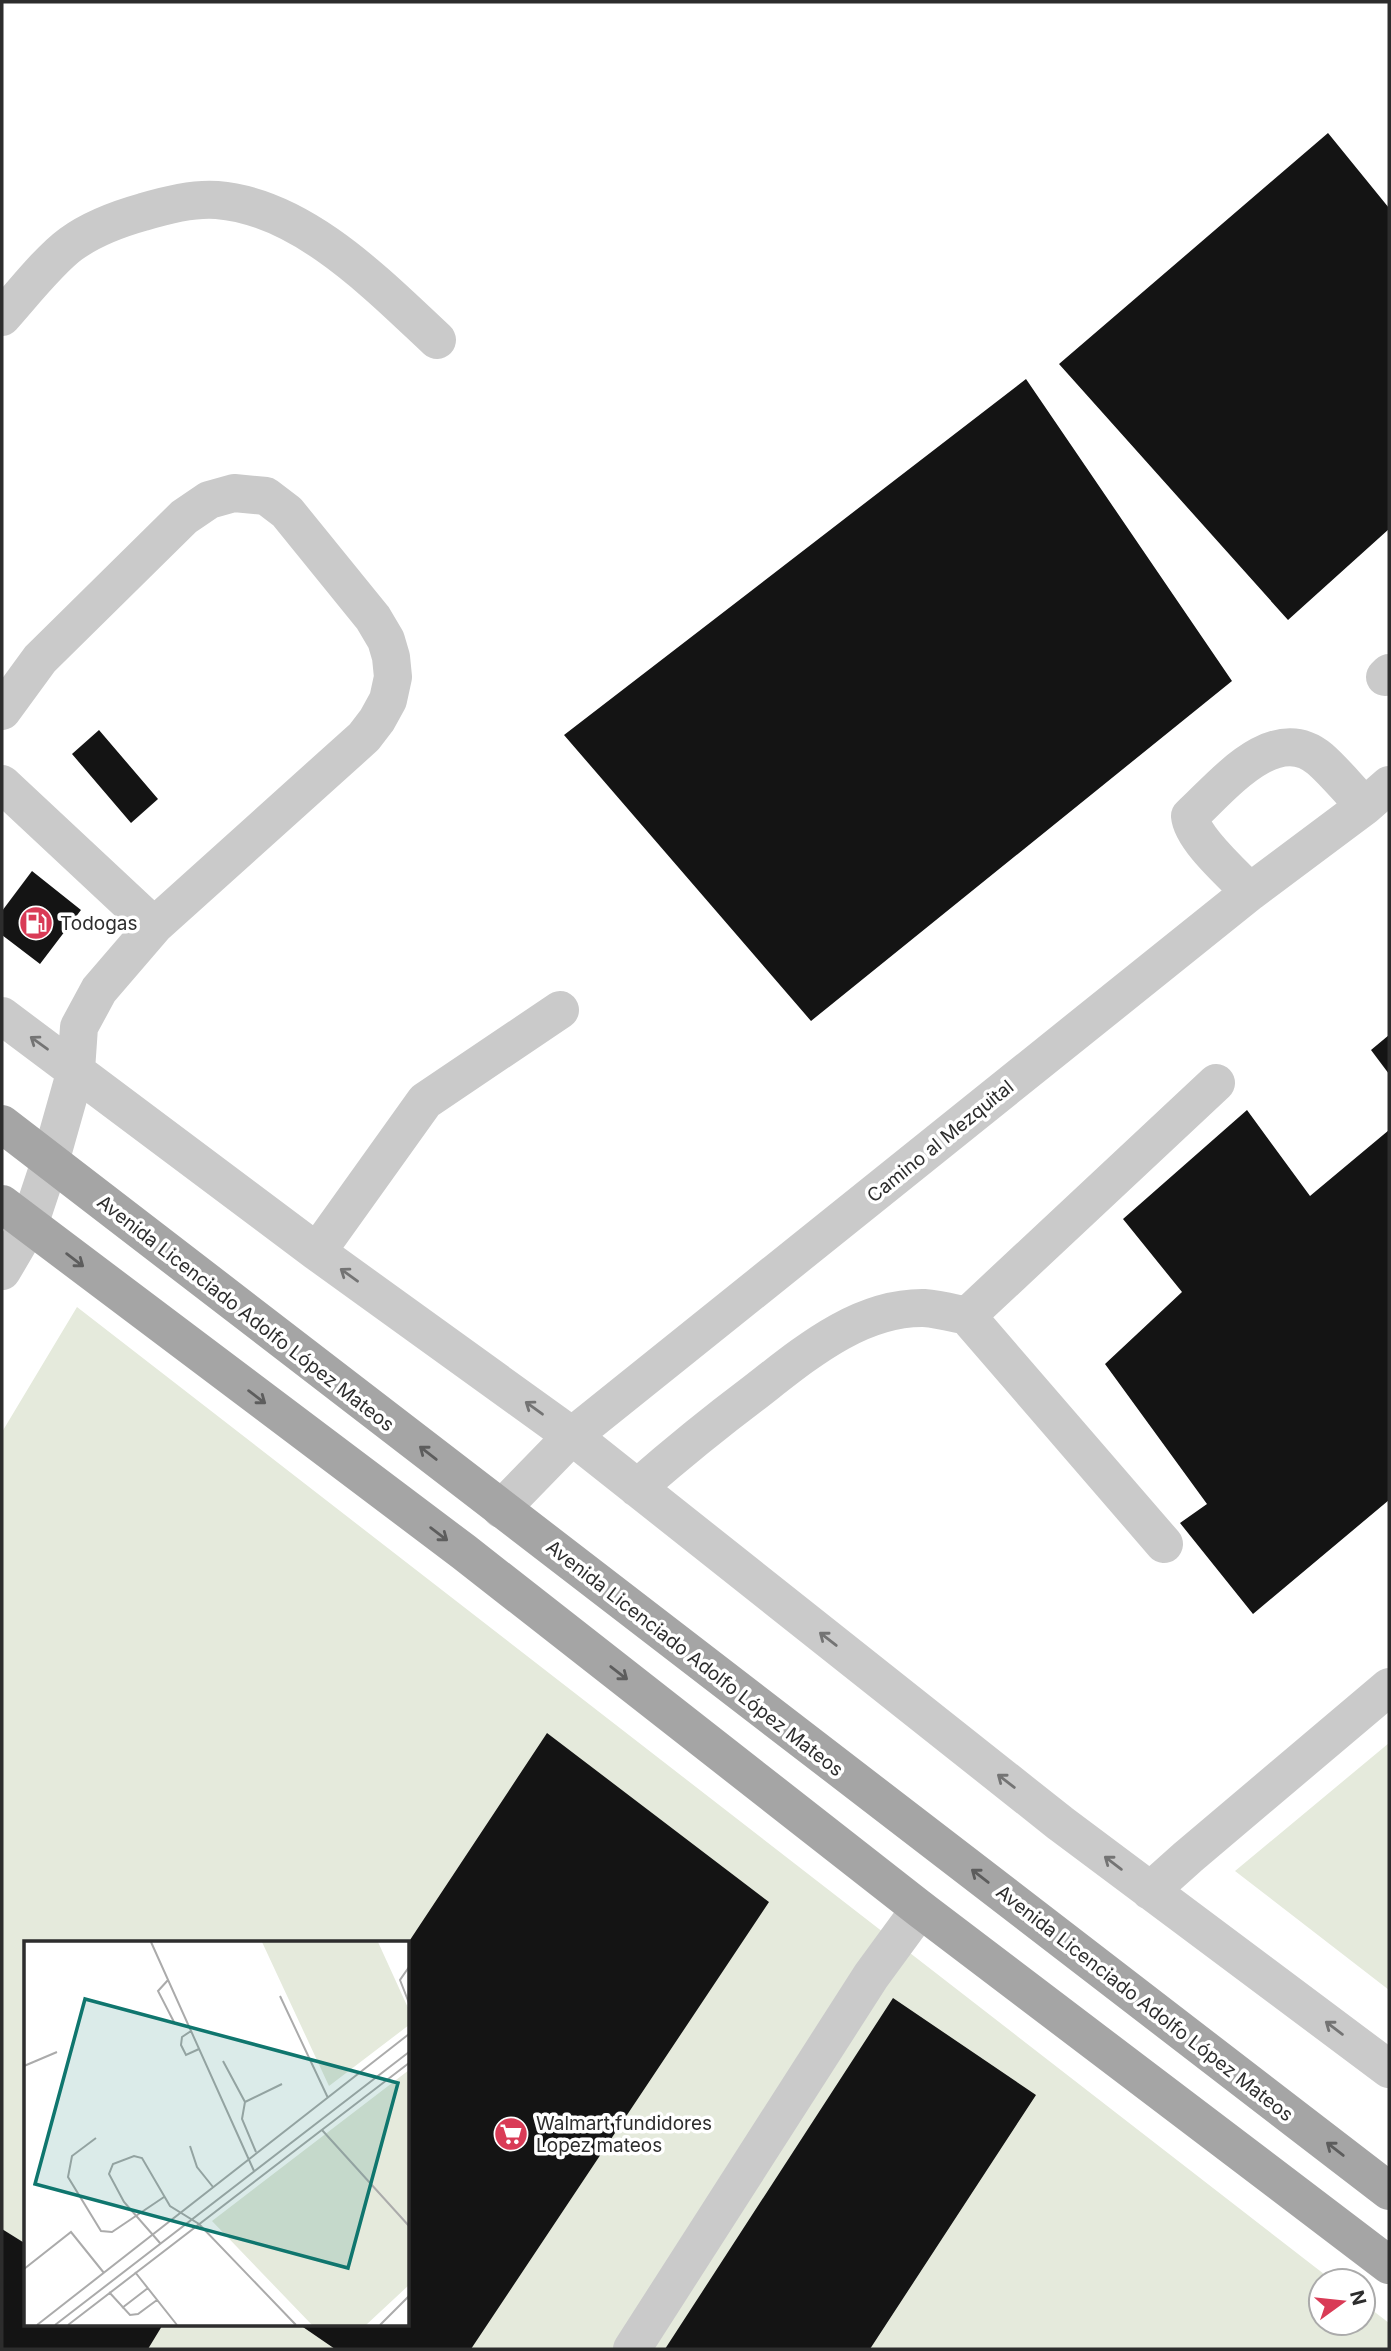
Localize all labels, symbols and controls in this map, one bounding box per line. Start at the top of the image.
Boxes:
fuel station icon: Todogas [17,904,55,942]
place label: Todogas [60,912,138,935]
one-way arrow [30,1035,49,1050]
street label: Camino al Mezquital [863,1075,1018,1207]
street label: Avenida Licenciado Adolfo López Mateos [93,1190,399,1436]
one-way arrow [66,1253,84,1268]
one-way arrow [340,1268,359,1282]
one-way arrow [248,1389,267,1404]
one-way arrow [524,1401,543,1416]
one-way arrow [419,1445,438,1460]
one-way arrow [429,1526,448,1541]
street label: Avenida Licenciado Adolfo López Mateos [542,1535,848,1781]
one-way arrow [820,1632,838,1647]
one-way arrow [609,1666,627,1681]
one-way arrow [998,1773,1016,1788]
one-way arrow [1104,1855,1123,1870]
one-way arrow [971,1869,989,1884]
street label: Avenida Licenciado Adolfo López Mateos [992,1880,1298,2126]
inset map [24,1941,410,2326]
one-way arrow [1325,2021,1344,2036]
place label: Walmart fundidores Lopez mateos [536,2112,712,2157]
supermarket icon: Walmart fundidores Lopez mateos [492,2115,530,2153]
one-way arrow [1326,2142,1345,2157]
north arrow [1307,2267,1377,2337]
text: N [1345,2288,1371,2308]

